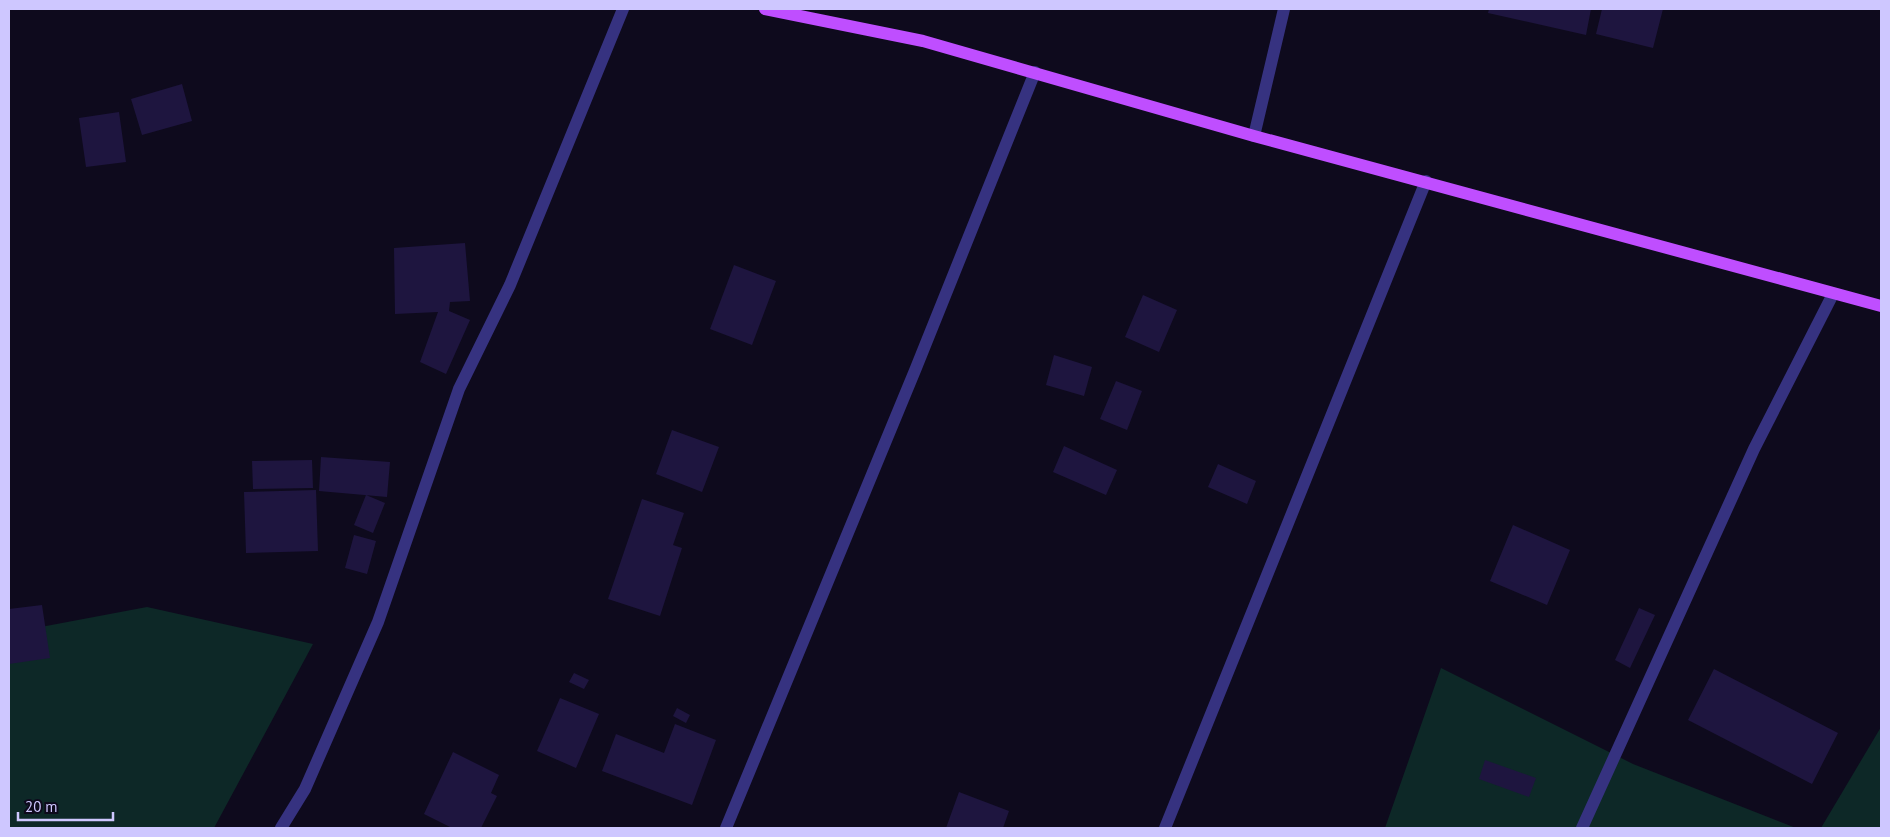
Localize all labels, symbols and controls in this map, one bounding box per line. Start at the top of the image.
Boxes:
scale bar [18,790,112,822]
text: 20 m [25,797,58,816]

